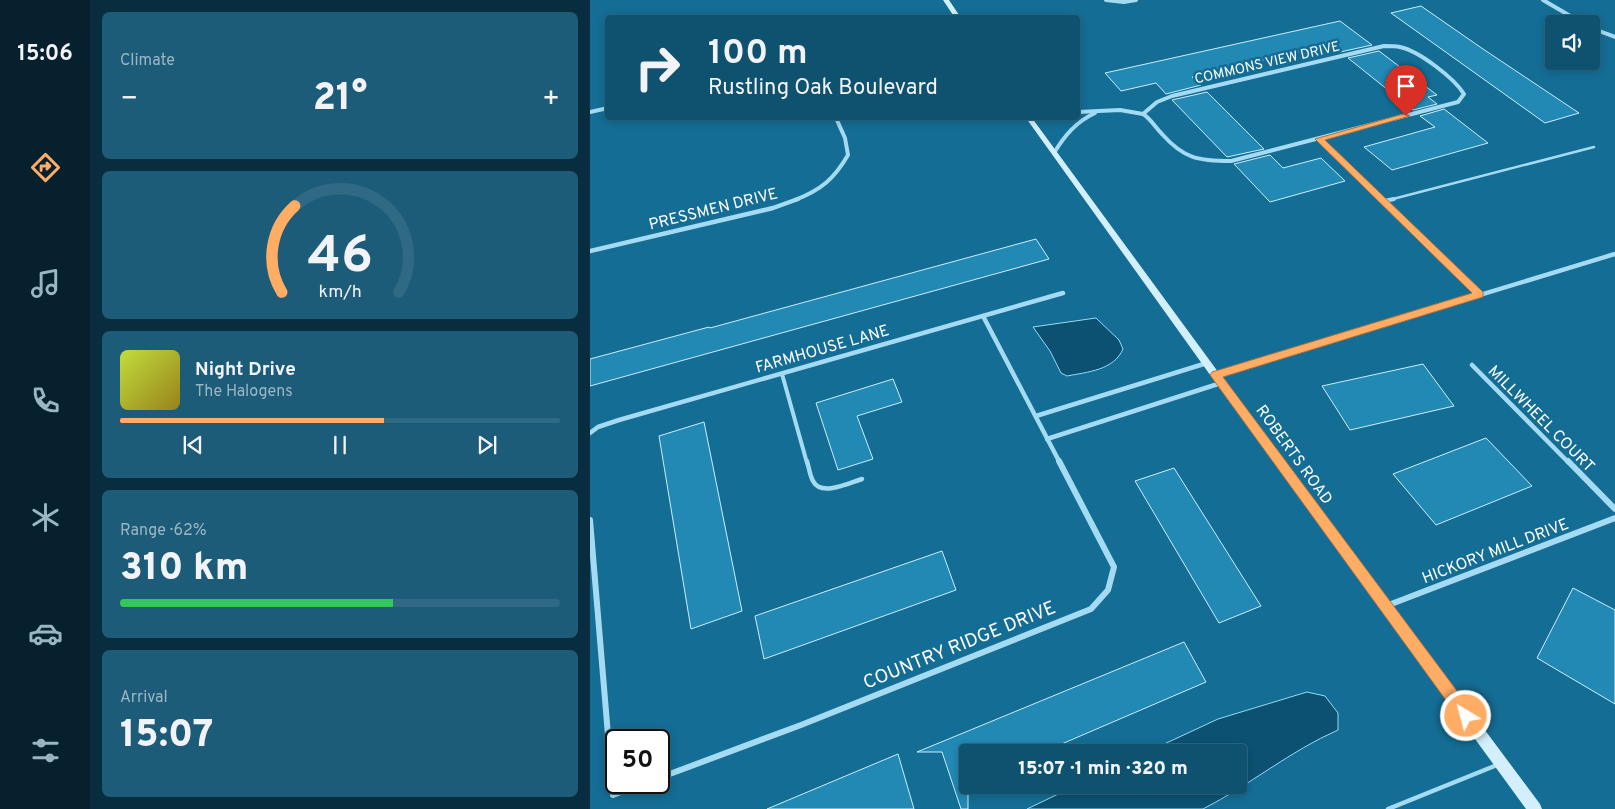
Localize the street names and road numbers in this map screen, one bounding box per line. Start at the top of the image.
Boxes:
street label: COMMONS VIEW DRIVE [1193,38,1342,88]
street label: PRESSMEN DRIVE [647,184,780,236]
street label: FARMHOUSE LANE [753,321,892,379]
street label: MILLWHEEL COURT [1483,362,1598,477]
street label: ROBERTS ROAD [1251,402,1336,509]
street label: HICKORY MILL DRIVE [1420,515,1572,589]
street label: COUNTRY RIDGE DRIVE [860,596,1060,695]

